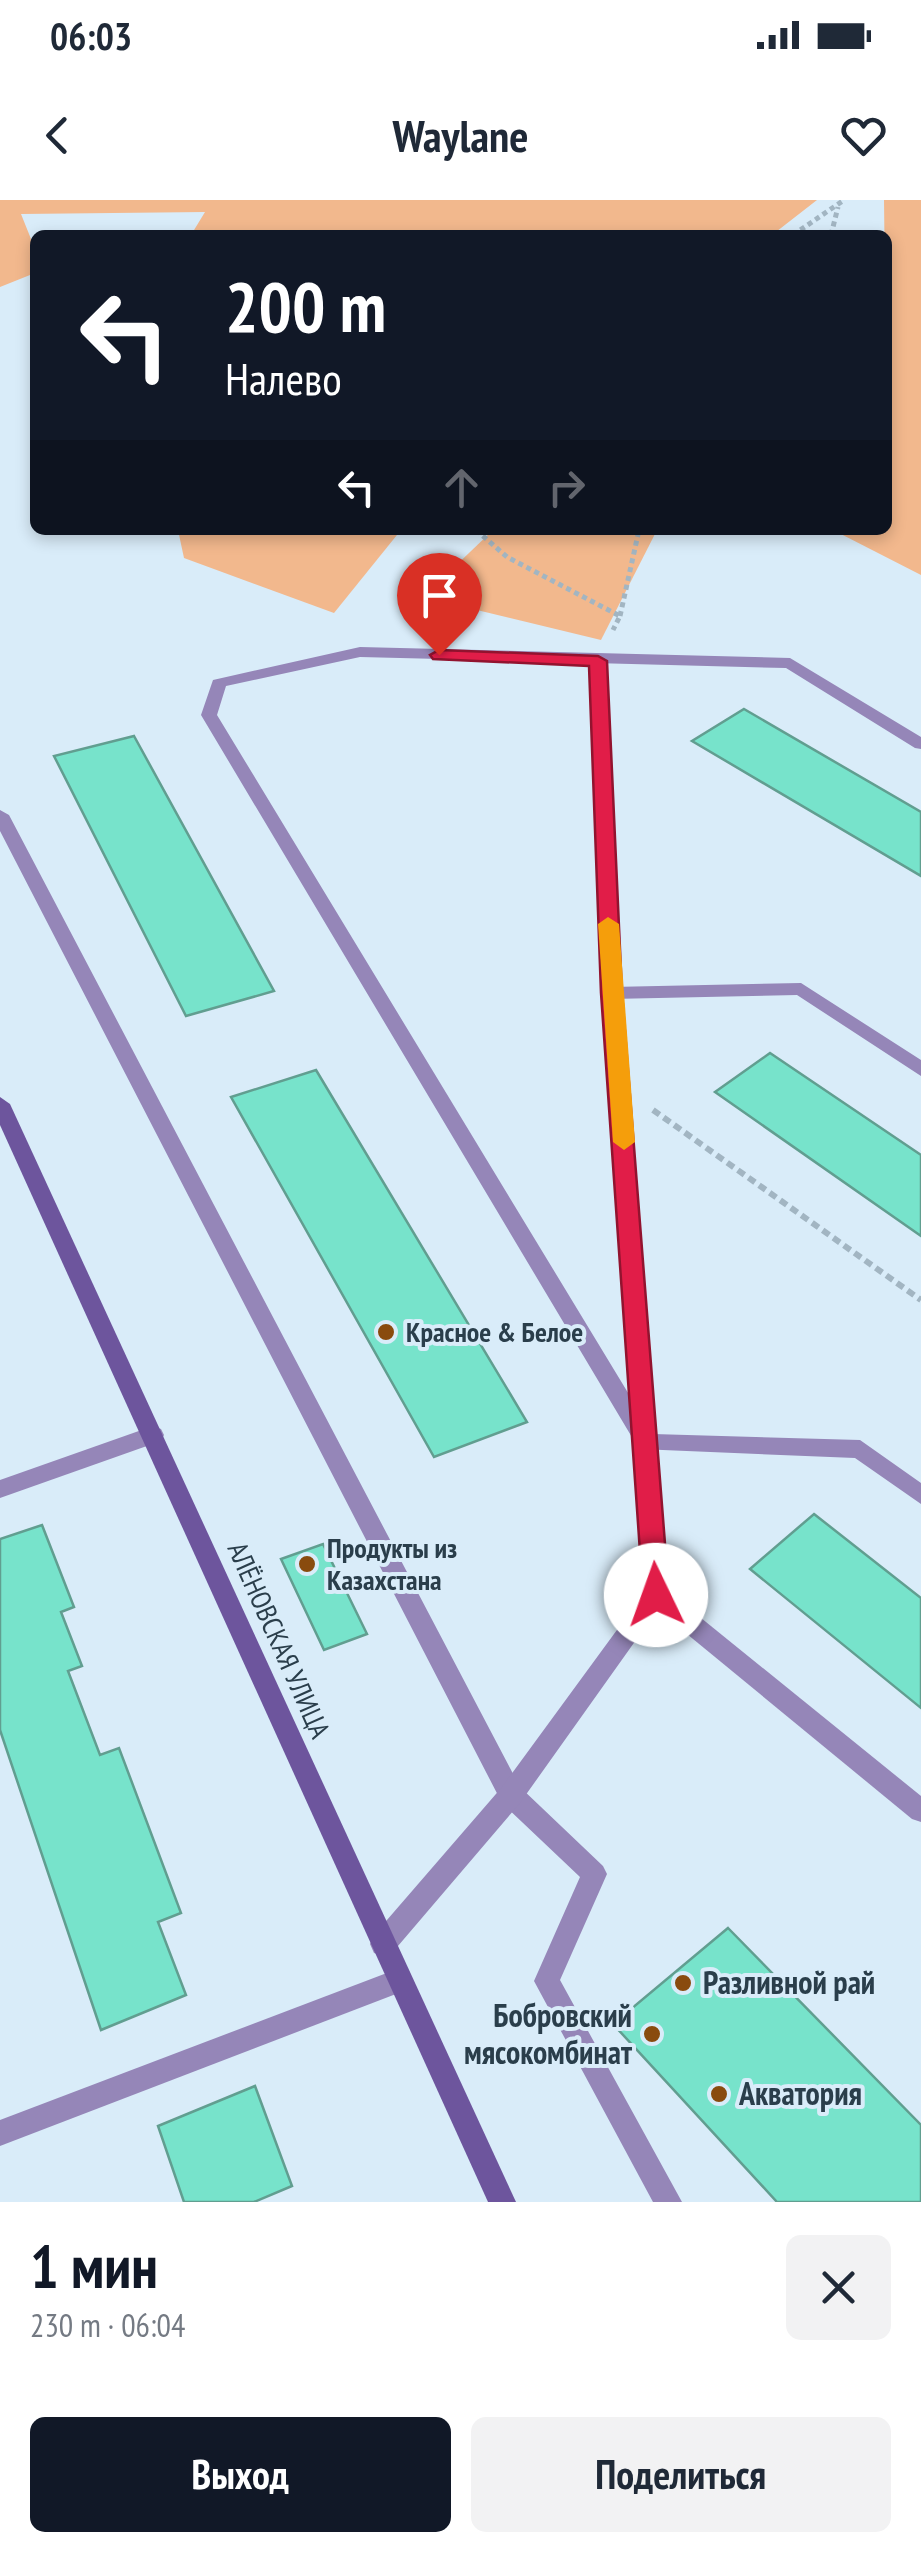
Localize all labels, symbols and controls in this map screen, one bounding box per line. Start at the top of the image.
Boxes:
text: 06:03 [50,11,132,60]
text: Waylane [393,106,529,164]
icon: back [30,108,85,163]
icon: heart [836,108,891,163]
text: 200 m [225,261,386,351]
icon: left [60,270,190,400]
text: Налево [225,349,342,407]
icon: left [329,460,384,515]
icon: ahead [434,460,489,515]
icon: right [539,460,594,515]
pin [397,553,482,656]
icon: arrive [412,568,467,623]
place label: Красное & Белое [406,1313,583,1350]
marker: Красное & Белое [375,1321,397,1343]
place label: Продукты из Казахстана [327,1529,457,1598]
street label: АЛЁНОВСКАЯ УЛИЦА [220,1536,340,1744]
position arrow [604,1543,708,1647]
marker: Продукты из Казахстана [296,1553,318,1575]
place label: Разливной рай [703,1961,875,2003]
marker: Разливной рай [672,1972,694,1994]
place label: Бобровский мясокомбинат [464,1994,633,2073]
marker: Бобровский мясокомбинат [641,2023,663,2045]
place label: Акватория [738,2072,862,2114]
marker: Акватория [708,2083,730,2105]
text: 1 мин [30,2227,158,2305]
button: close [786,2235,891,2340]
text: 230 m · 06:04 [30,2304,185,2346]
button: Выход [30,2417,451,2532]
button: Поделиться [471,2417,891,2532]

